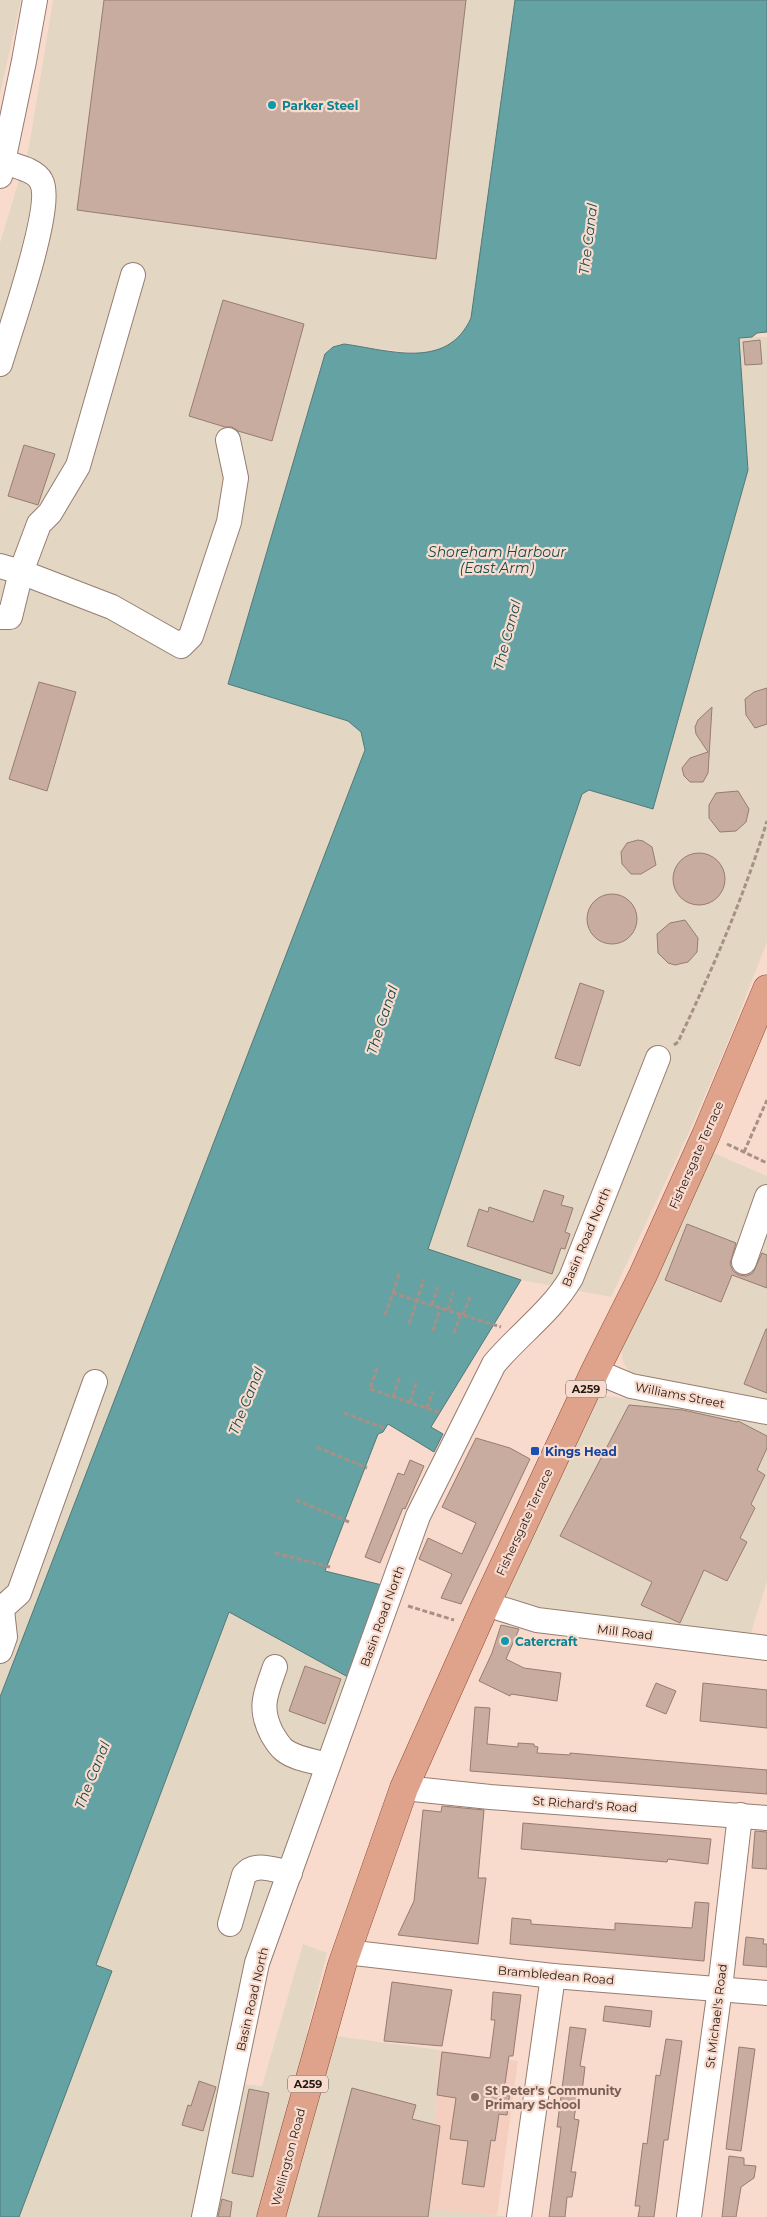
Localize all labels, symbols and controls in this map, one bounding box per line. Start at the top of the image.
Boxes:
place label: Parker Steel [282,98,358,113]
marker: Parker Steel [266,99,278,111]
water label: The Canal [575,202,601,276]
water label: Shoreham Harbour (East Arm) [428,543,566,577]
water label: The Canal [489,598,525,672]
water label: The Canal [362,983,402,1057]
street label: Fishersgate Terrace [665,1099,727,1211]
street label: Basin Road North [558,1185,614,1289]
water label: The Canal [224,1364,268,1438]
street label: Williams Street [634,1379,726,1411]
road number: A259 [566,1380,606,1398]
place label: Kings Head [545,1444,617,1459]
marker: Kings Head [529,1445,541,1457]
street label: Fishersgate Terrace [493,1466,555,1578]
street label: Basin Road North [357,1564,407,1668]
street label: Mill Road [596,1621,654,1643]
place label: Catercraft [515,1634,579,1649]
marker: Catercraft [499,1635,511,1647]
water label: The Canal [70,1738,114,1812]
street label: St Richard's Road [532,1793,638,1815]
street label: Basin Road North [233,1946,271,2052]
street label: Brambledean Road [497,1962,615,1988]
street label: St Michael's Road [702,1963,730,2069]
road number: A259 [288,2076,328,2092]
place label: St Peter's Community Primary School [485,2083,622,2112]
marker: St Peter's Community Primary School [469,2091,481,2103]
street label: Wellington Road [268,2106,308,2208]

